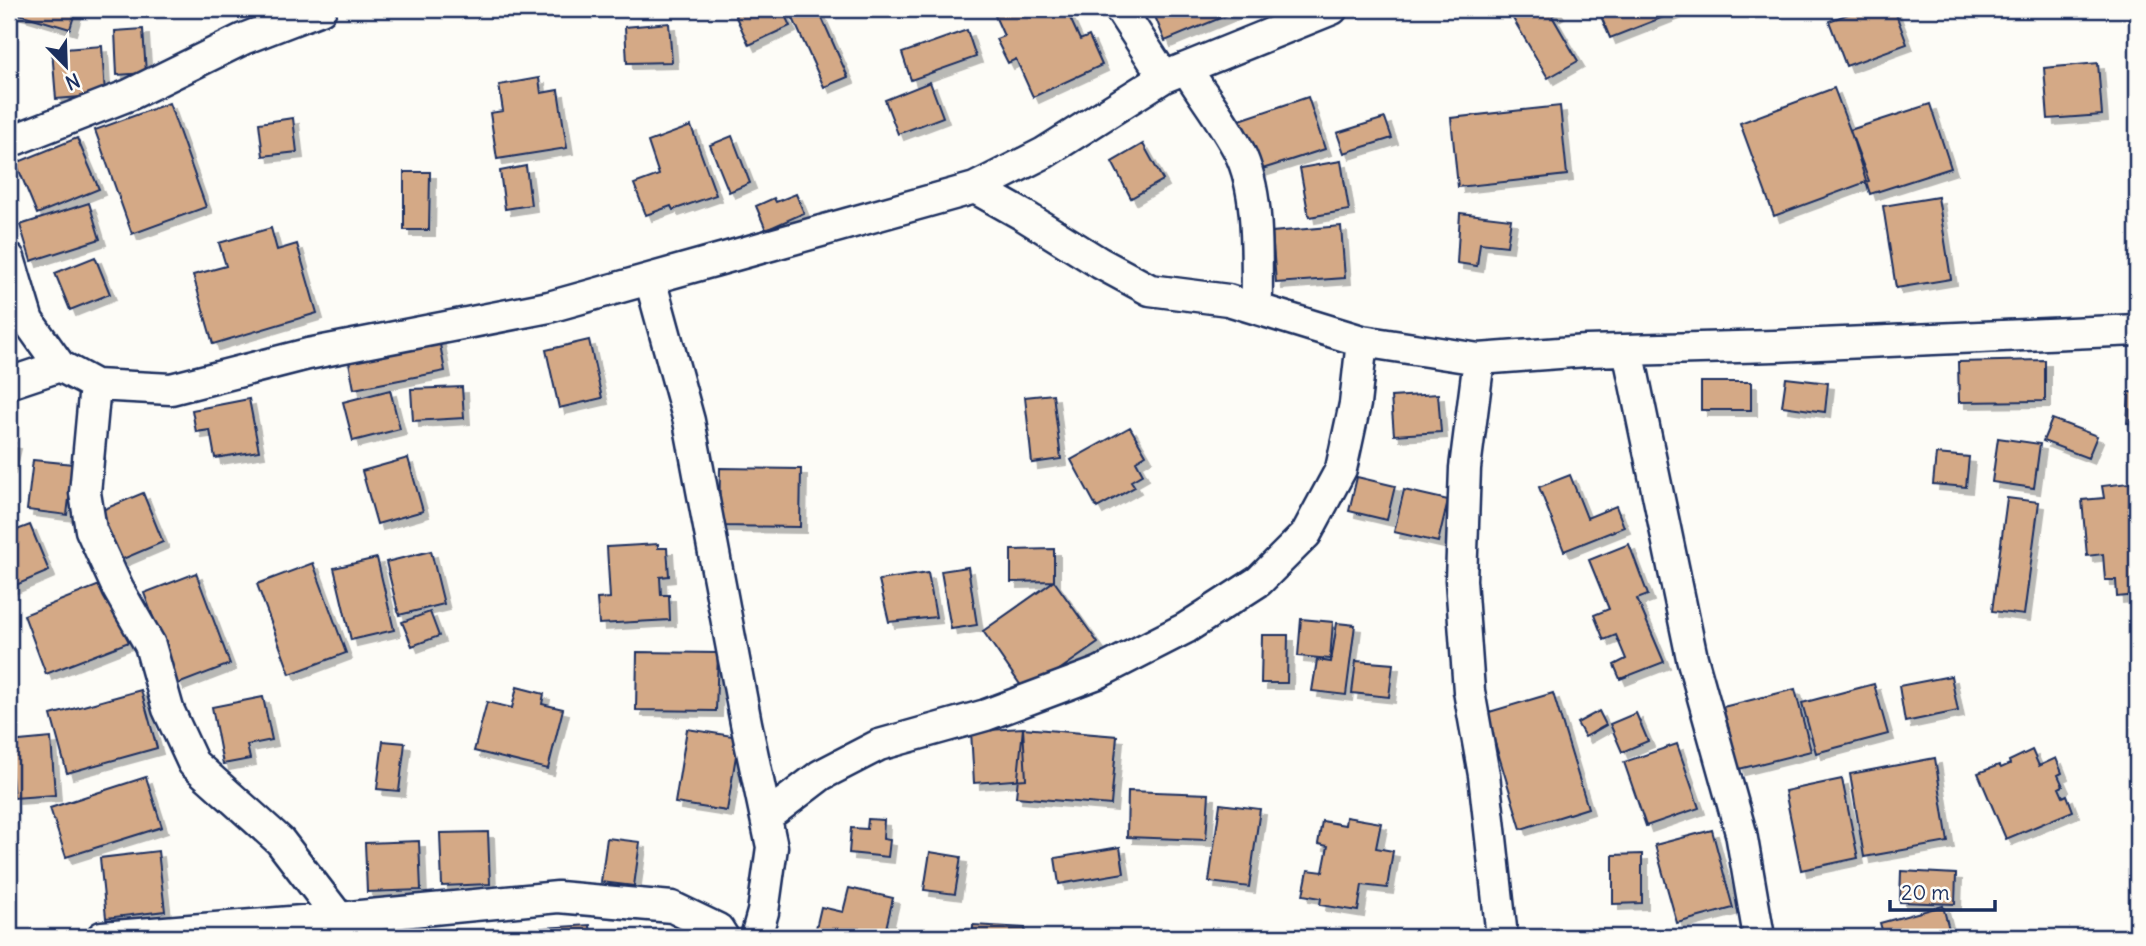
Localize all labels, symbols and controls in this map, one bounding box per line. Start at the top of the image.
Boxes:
north arrow [32,32,102,102]
text: N [62,68,83,95]
scale bar [1890,869,1996,913]
text: 20 m [1901,879,1950,906]

